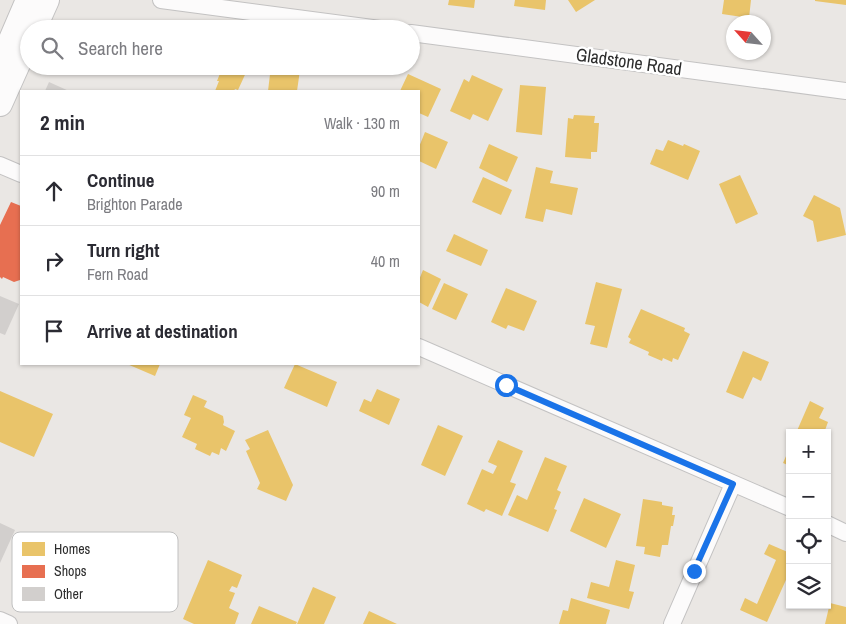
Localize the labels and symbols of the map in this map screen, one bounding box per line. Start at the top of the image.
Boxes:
north arrow [726,15,771,60]
street label: Gladstone Road [575,42,684,81]
route start [495,374,518,397]
legend [12,532,178,612]
text: Homes [54,540,91,558]
route end [683,560,706,583]
text: Shops [54,562,87,580]
text: Other [54,585,83,603]

